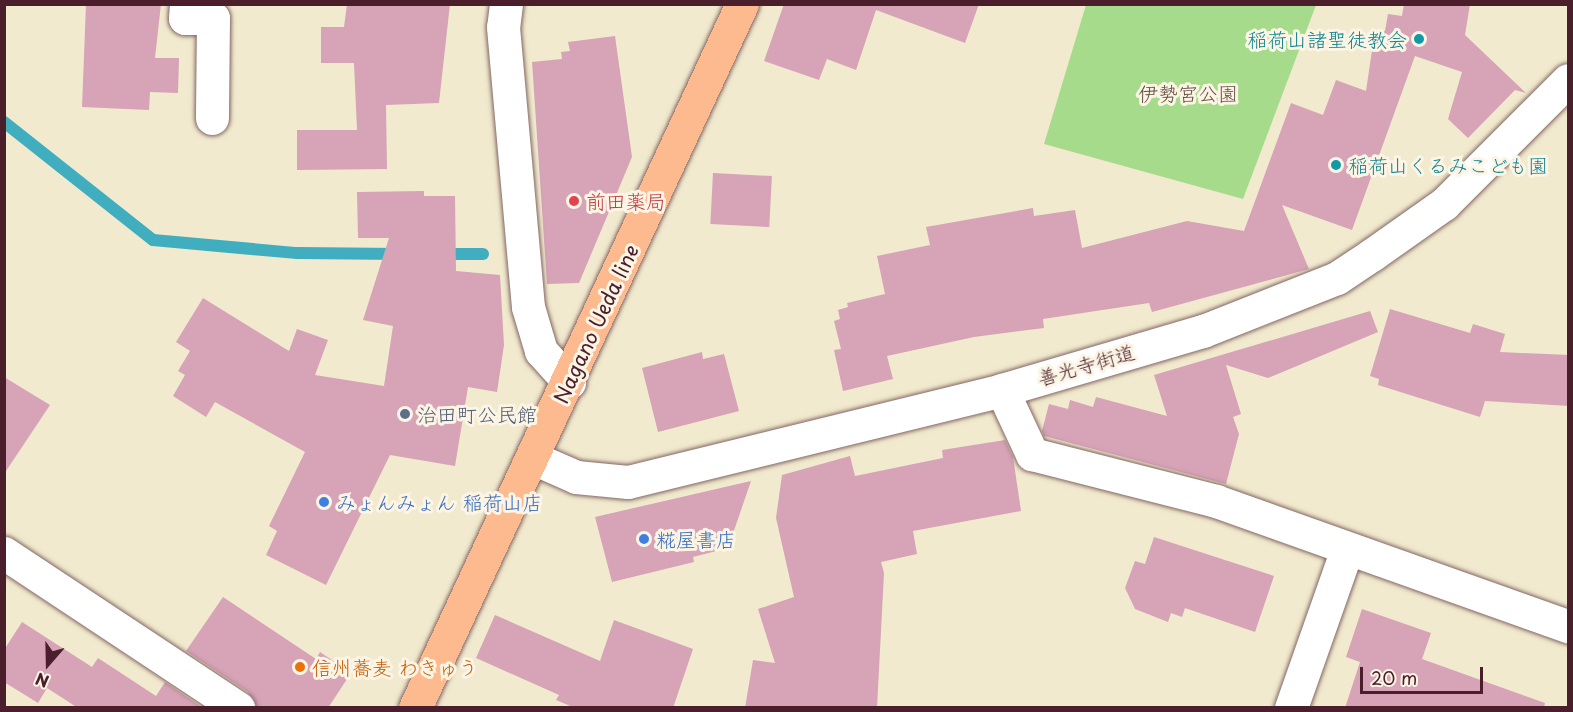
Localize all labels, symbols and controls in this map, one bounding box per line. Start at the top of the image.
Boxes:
place label: 稲荷山諸聖徒教会 [1247,27,1407,51]
marker: 稲荷山諸聖徒教会 [1412,32,1426,46]
park label: 伊勢宮公園 [1138,81,1238,105]
place label: 稲荷山くるみこども園 [1348,153,1548,177]
marker: 稲荷山くるみこども園 [1329,158,1343,172]
place label: 前田薬局 [586,189,666,213]
marker: 前田薬局 [567,194,581,208]
street label: Nagano Ueda line [549,241,643,407]
street label: 善光寺街道 [1035,340,1137,390]
place label: 治田町公民館 [417,402,537,426]
marker: 治田町公民館 [398,407,412,421]
place label: みょんみょん 稲荷山店 [336,490,542,514]
marker: みょんみょん 稲荷山店 [317,495,331,509]
place label: 糀屋書店 [656,527,736,551]
marker: 糀屋書店 [637,532,651,546]
north arrow [18,634,78,694]
place label: 信州蕎麦 わきゅう [312,655,478,679]
scale bar [1363,655,1486,693]
marker: 信州蕎麦 わきゅう [293,660,307,674]
text: 20 m [1371,664,1417,691]
text: N [32,667,52,694]

